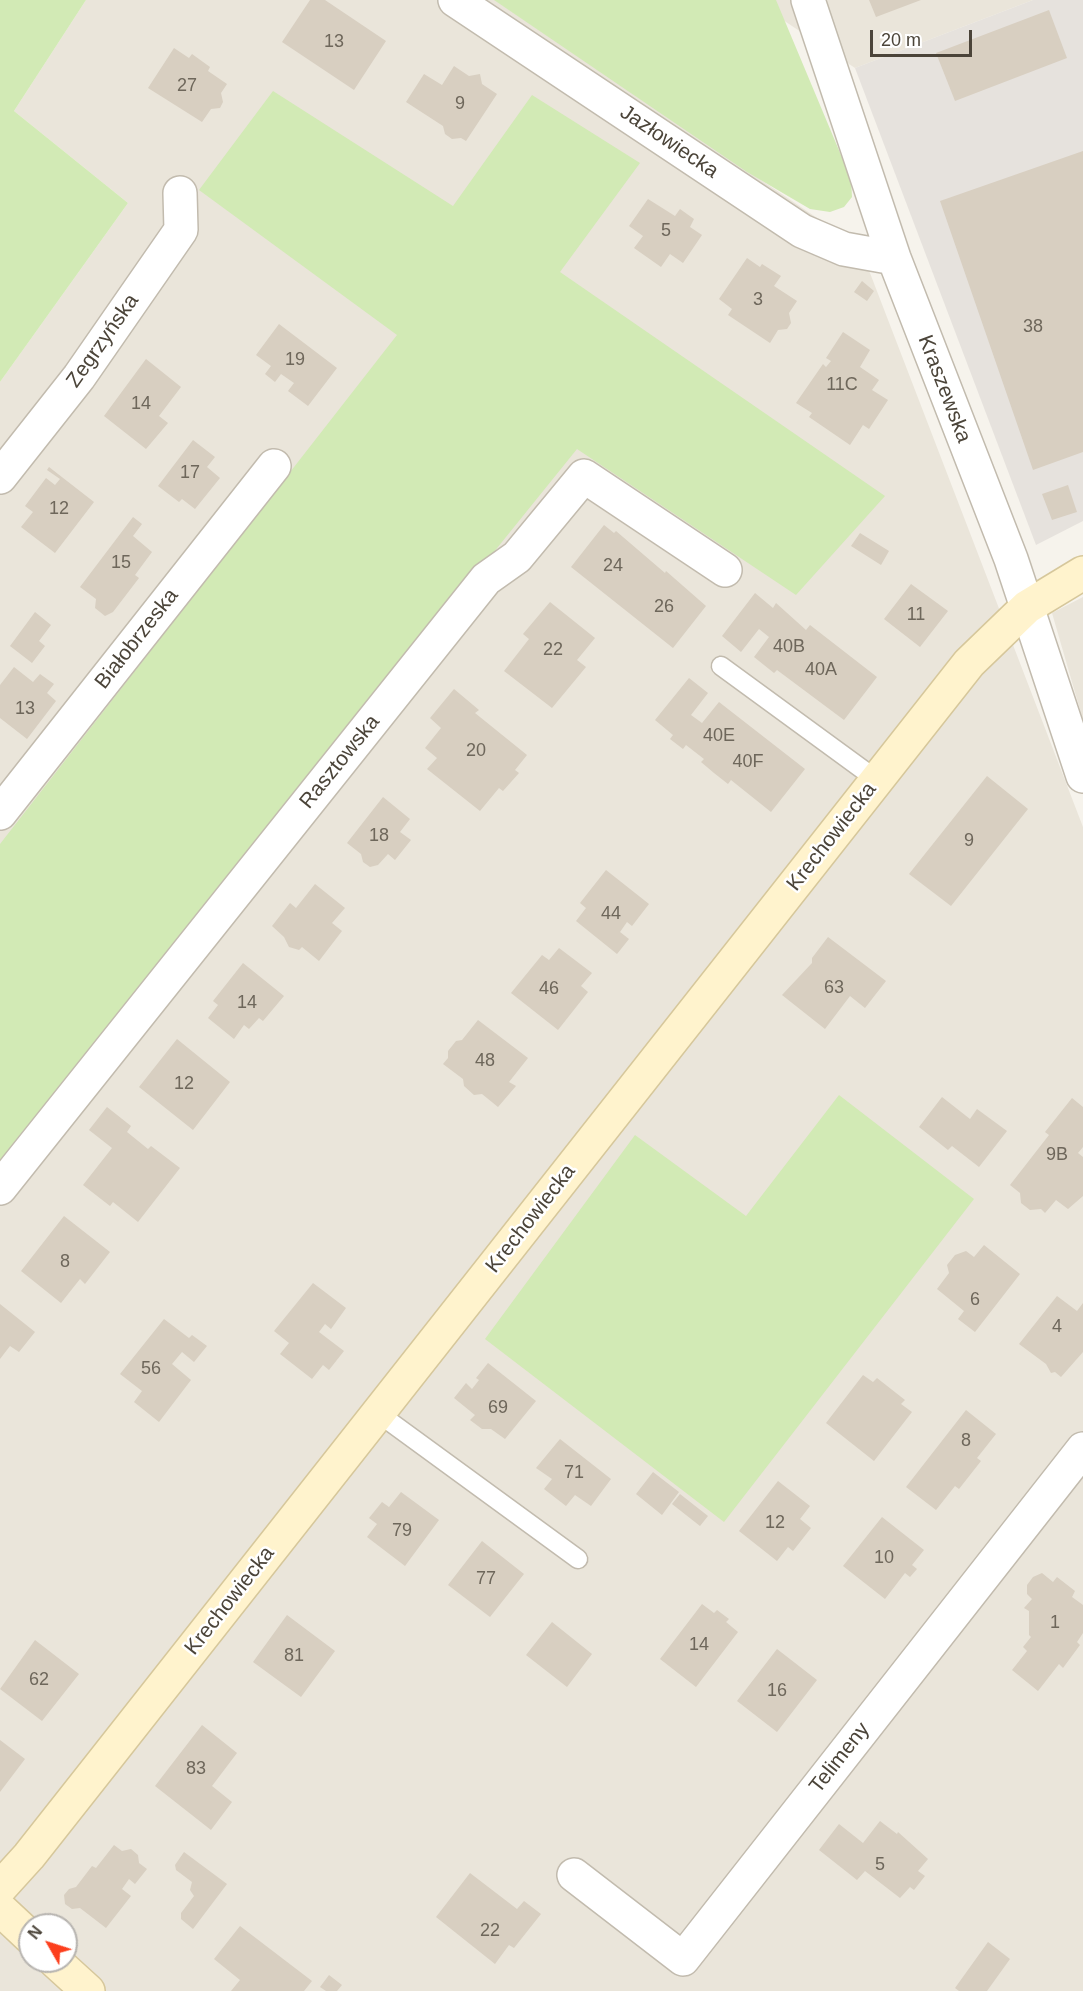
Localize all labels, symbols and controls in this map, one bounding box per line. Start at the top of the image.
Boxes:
scale bar [873,18,975,56]
text: 20 m [881,30,921,50]
house number: 13 [324,31,344,53]
house number: 27 [177,75,197,97]
house number: 9 [455,93,465,115]
street label: Jazłowiecka [615,100,723,184]
house number: 5 [661,220,671,242]
street label: Zegrzyńska [62,289,144,393]
house number: 3 [753,289,763,311]
house number: 38 [1023,316,1043,338]
street label: Kraszewska [912,332,976,446]
house number: 19 [285,349,305,371]
house number: 11C [826,374,858,396]
house number: 14 [131,393,151,415]
house number: 17 [180,462,200,484]
house number: 12 [49,498,69,520]
house number: 15 [111,552,131,574]
house number: 24 [603,555,623,577]
street label: Białobrzeska [90,584,184,694]
house number: 26 [654,596,674,618]
house number: 11 [907,604,925,626]
house number: 40B [773,636,805,658]
house number: 22 [543,639,563,661]
house number: 40A [805,659,837,681]
house number: 13 [15,698,35,720]
street label: Rasztowska [295,710,385,814]
house number: 40E [703,725,735,747]
house number: 20 [466,740,486,762]
house number: 40F [732,751,764,773]
street label: Krechowiecka [782,778,882,896]
house number: 18 [369,825,389,847]
house number: 9 [964,830,974,852]
house number: 44 [601,903,621,925]
house number: 63 [824,977,844,999]
house number: 46 [539,978,559,1000]
house number: 14 [237,992,257,1014]
house number: 48 [475,1050,495,1072]
house number: 12 [174,1073,194,1095]
house number: 9B [1046,1144,1068,1166]
street label: Krechowiecka [481,1160,581,1278]
house number: 8 [60,1251,70,1273]
house number: 6 [970,1289,980,1311]
house number: 4 [1052,1316,1062,1338]
house number: 56 [141,1358,161,1380]
house number: 69 [488,1397,508,1419]
house number: 8 [961,1430,971,1452]
house number: 71 [564,1462,584,1484]
house number: 12 [765,1512,785,1534]
house number: 79 [392,1520,412,1542]
street label: Krechowiecka [180,1542,280,1660]
house number: 10 [874,1547,894,1569]
house number: 77 [476,1568,496,1590]
house number: 1 [1050,1612,1060,1634]
house number: 14 [689,1634,709,1656]
house number: 81 [284,1645,304,1667]
house number: 62 [29,1669,49,1691]
house number: 16 [767,1680,787,1702]
street label: Telimeny [805,1718,875,1798]
house number: 83 [186,1758,206,1780]
house number: 5 [875,1854,885,1876]
north arrow [18,1913,78,1973]
house number: 22 [480,1920,500,1942]
text: N [25,1923,45,1942]

